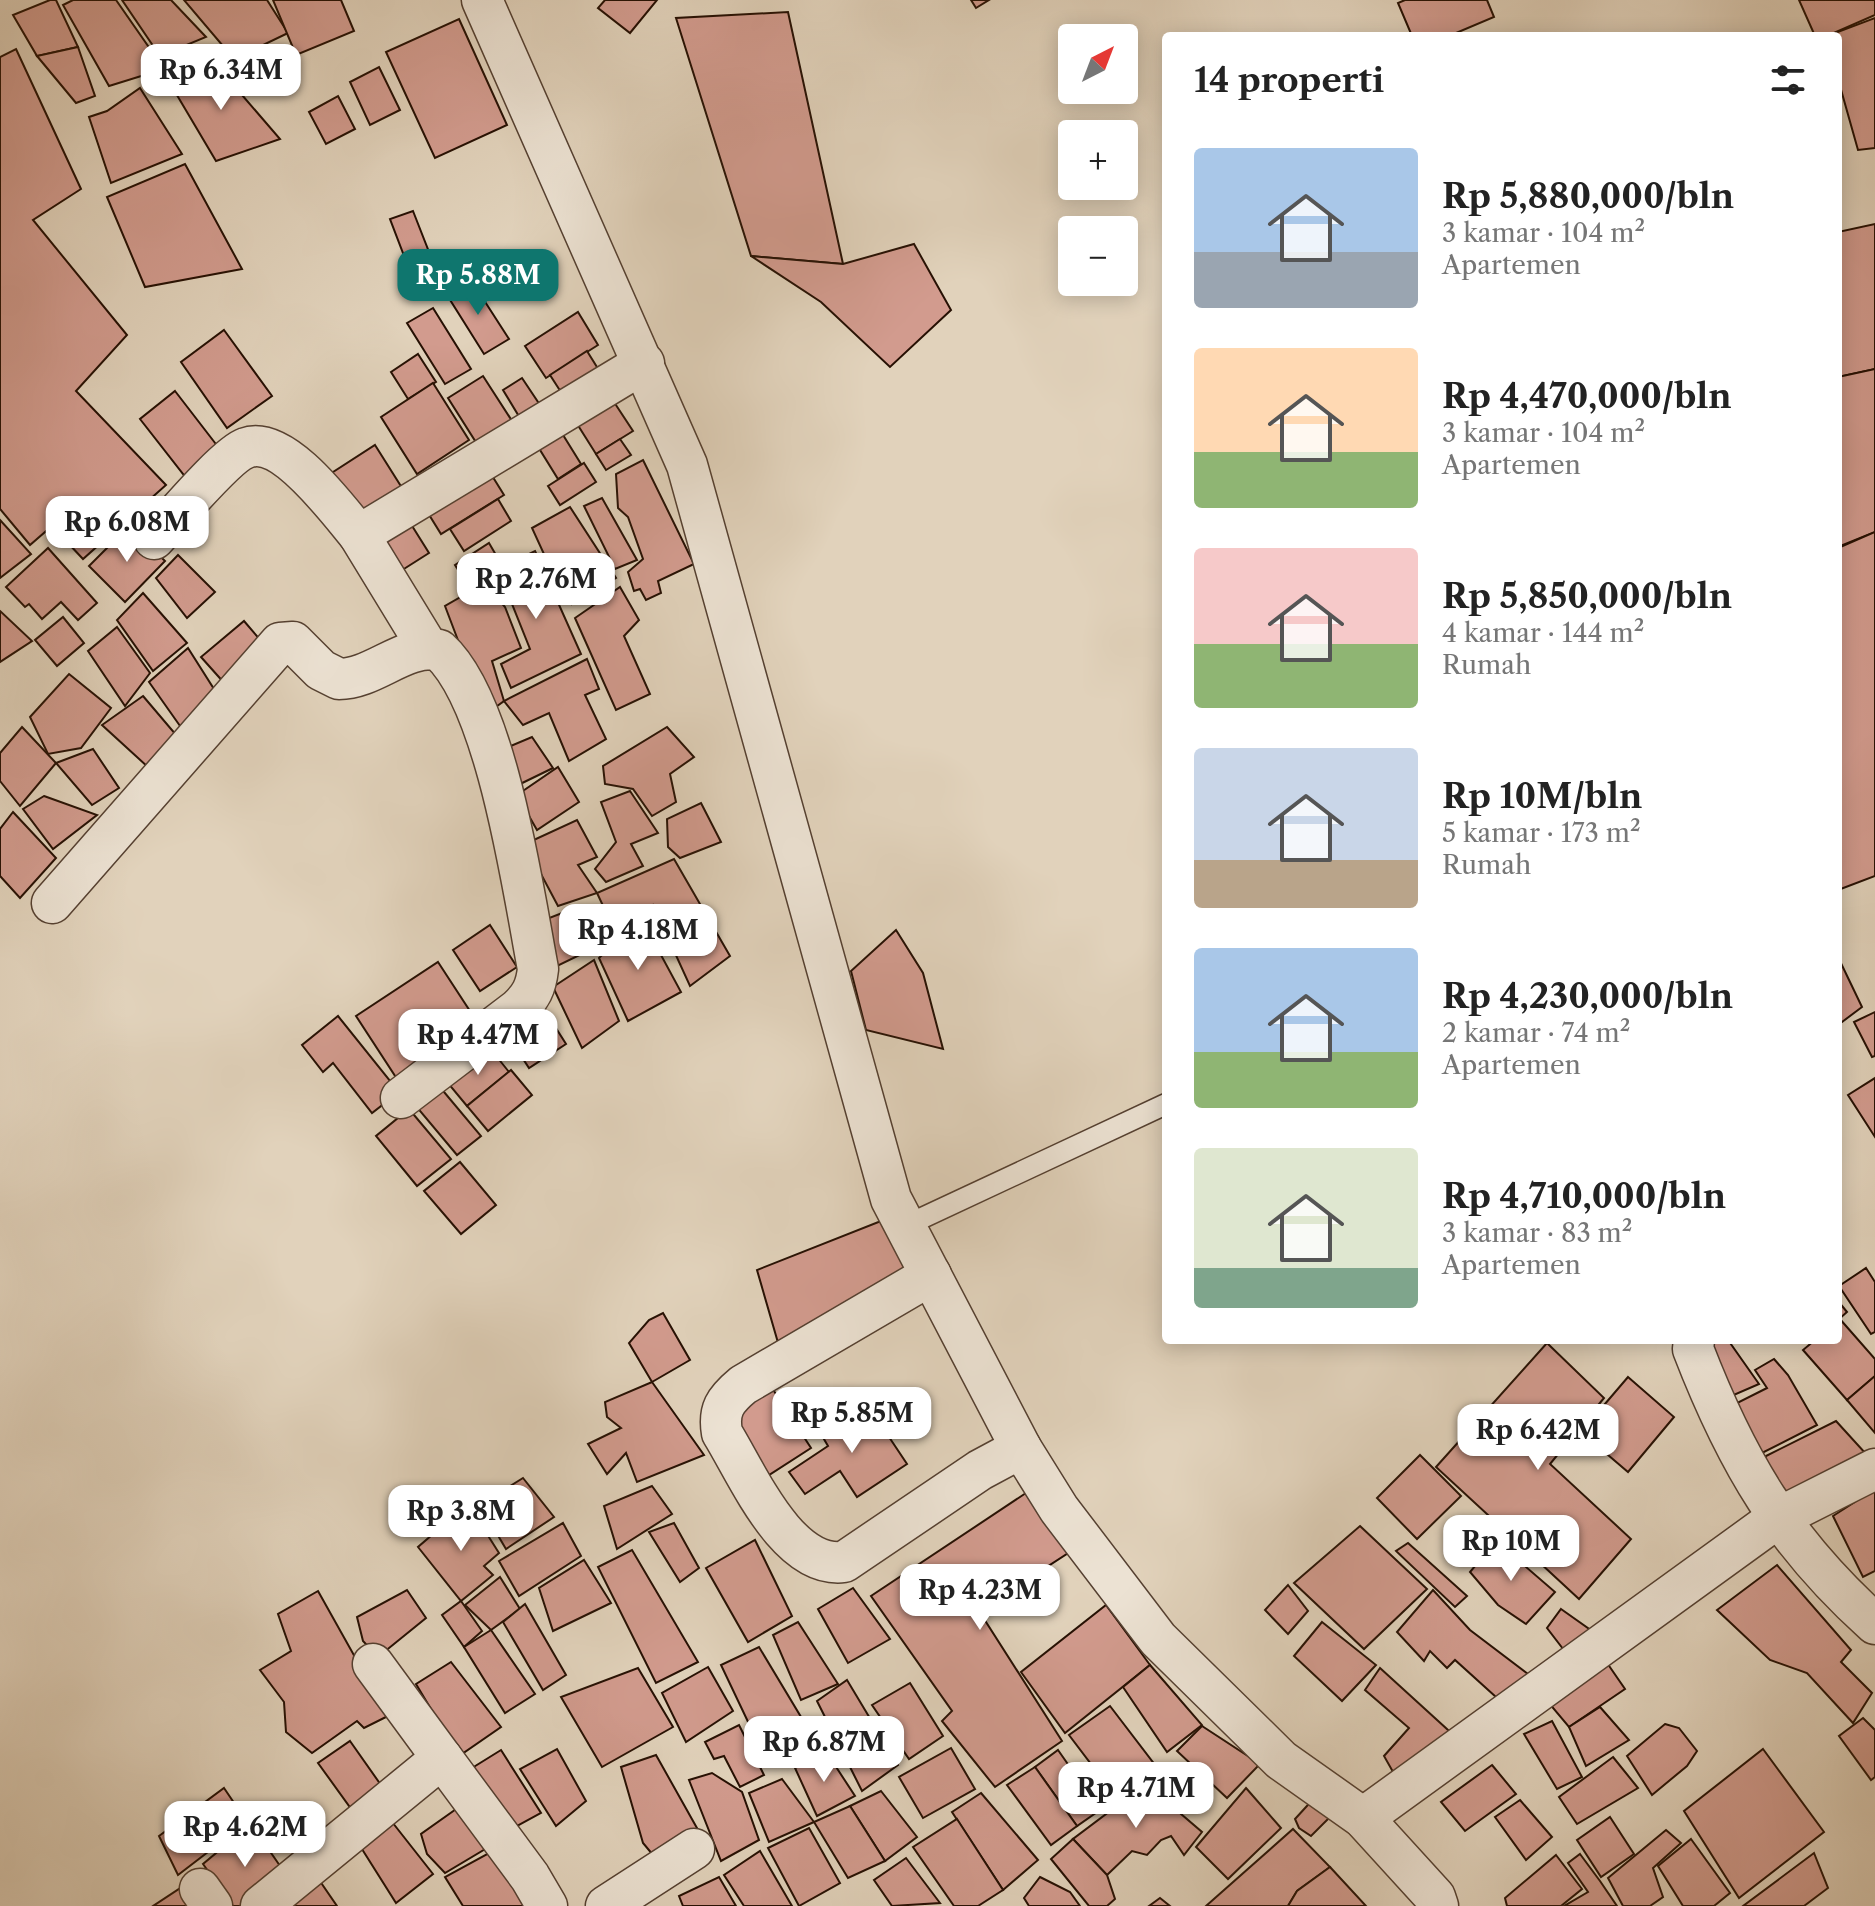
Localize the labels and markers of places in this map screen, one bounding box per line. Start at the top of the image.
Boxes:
pin: Rp 6.34M [138,44,304,112]
pin: Rp 5.88M [395,249,561,317]
pin: Rp 6.08M [44,496,210,564]
pin: Rp 2.76M [453,553,619,621]
pin: Rp 4.18M [555,904,721,972]
pin: Rp 4.47M [395,1009,561,1077]
pin: Rp 5.85M [769,1387,935,1455]
pin: Rp 6.42M [1455,1404,1621,1472]
pin: Rp 3.8M [387,1485,535,1553]
pin: Rp 10M [1446,1515,1576,1583]
pin: Rp 4.23M [897,1564,1063,1632]
pin: Rp 6.87M [741,1716,907,1784]
pin: Rp 4.71M [1053,1762,1219,1830]
pin: Rp 4.62M [162,1801,328,1869]

